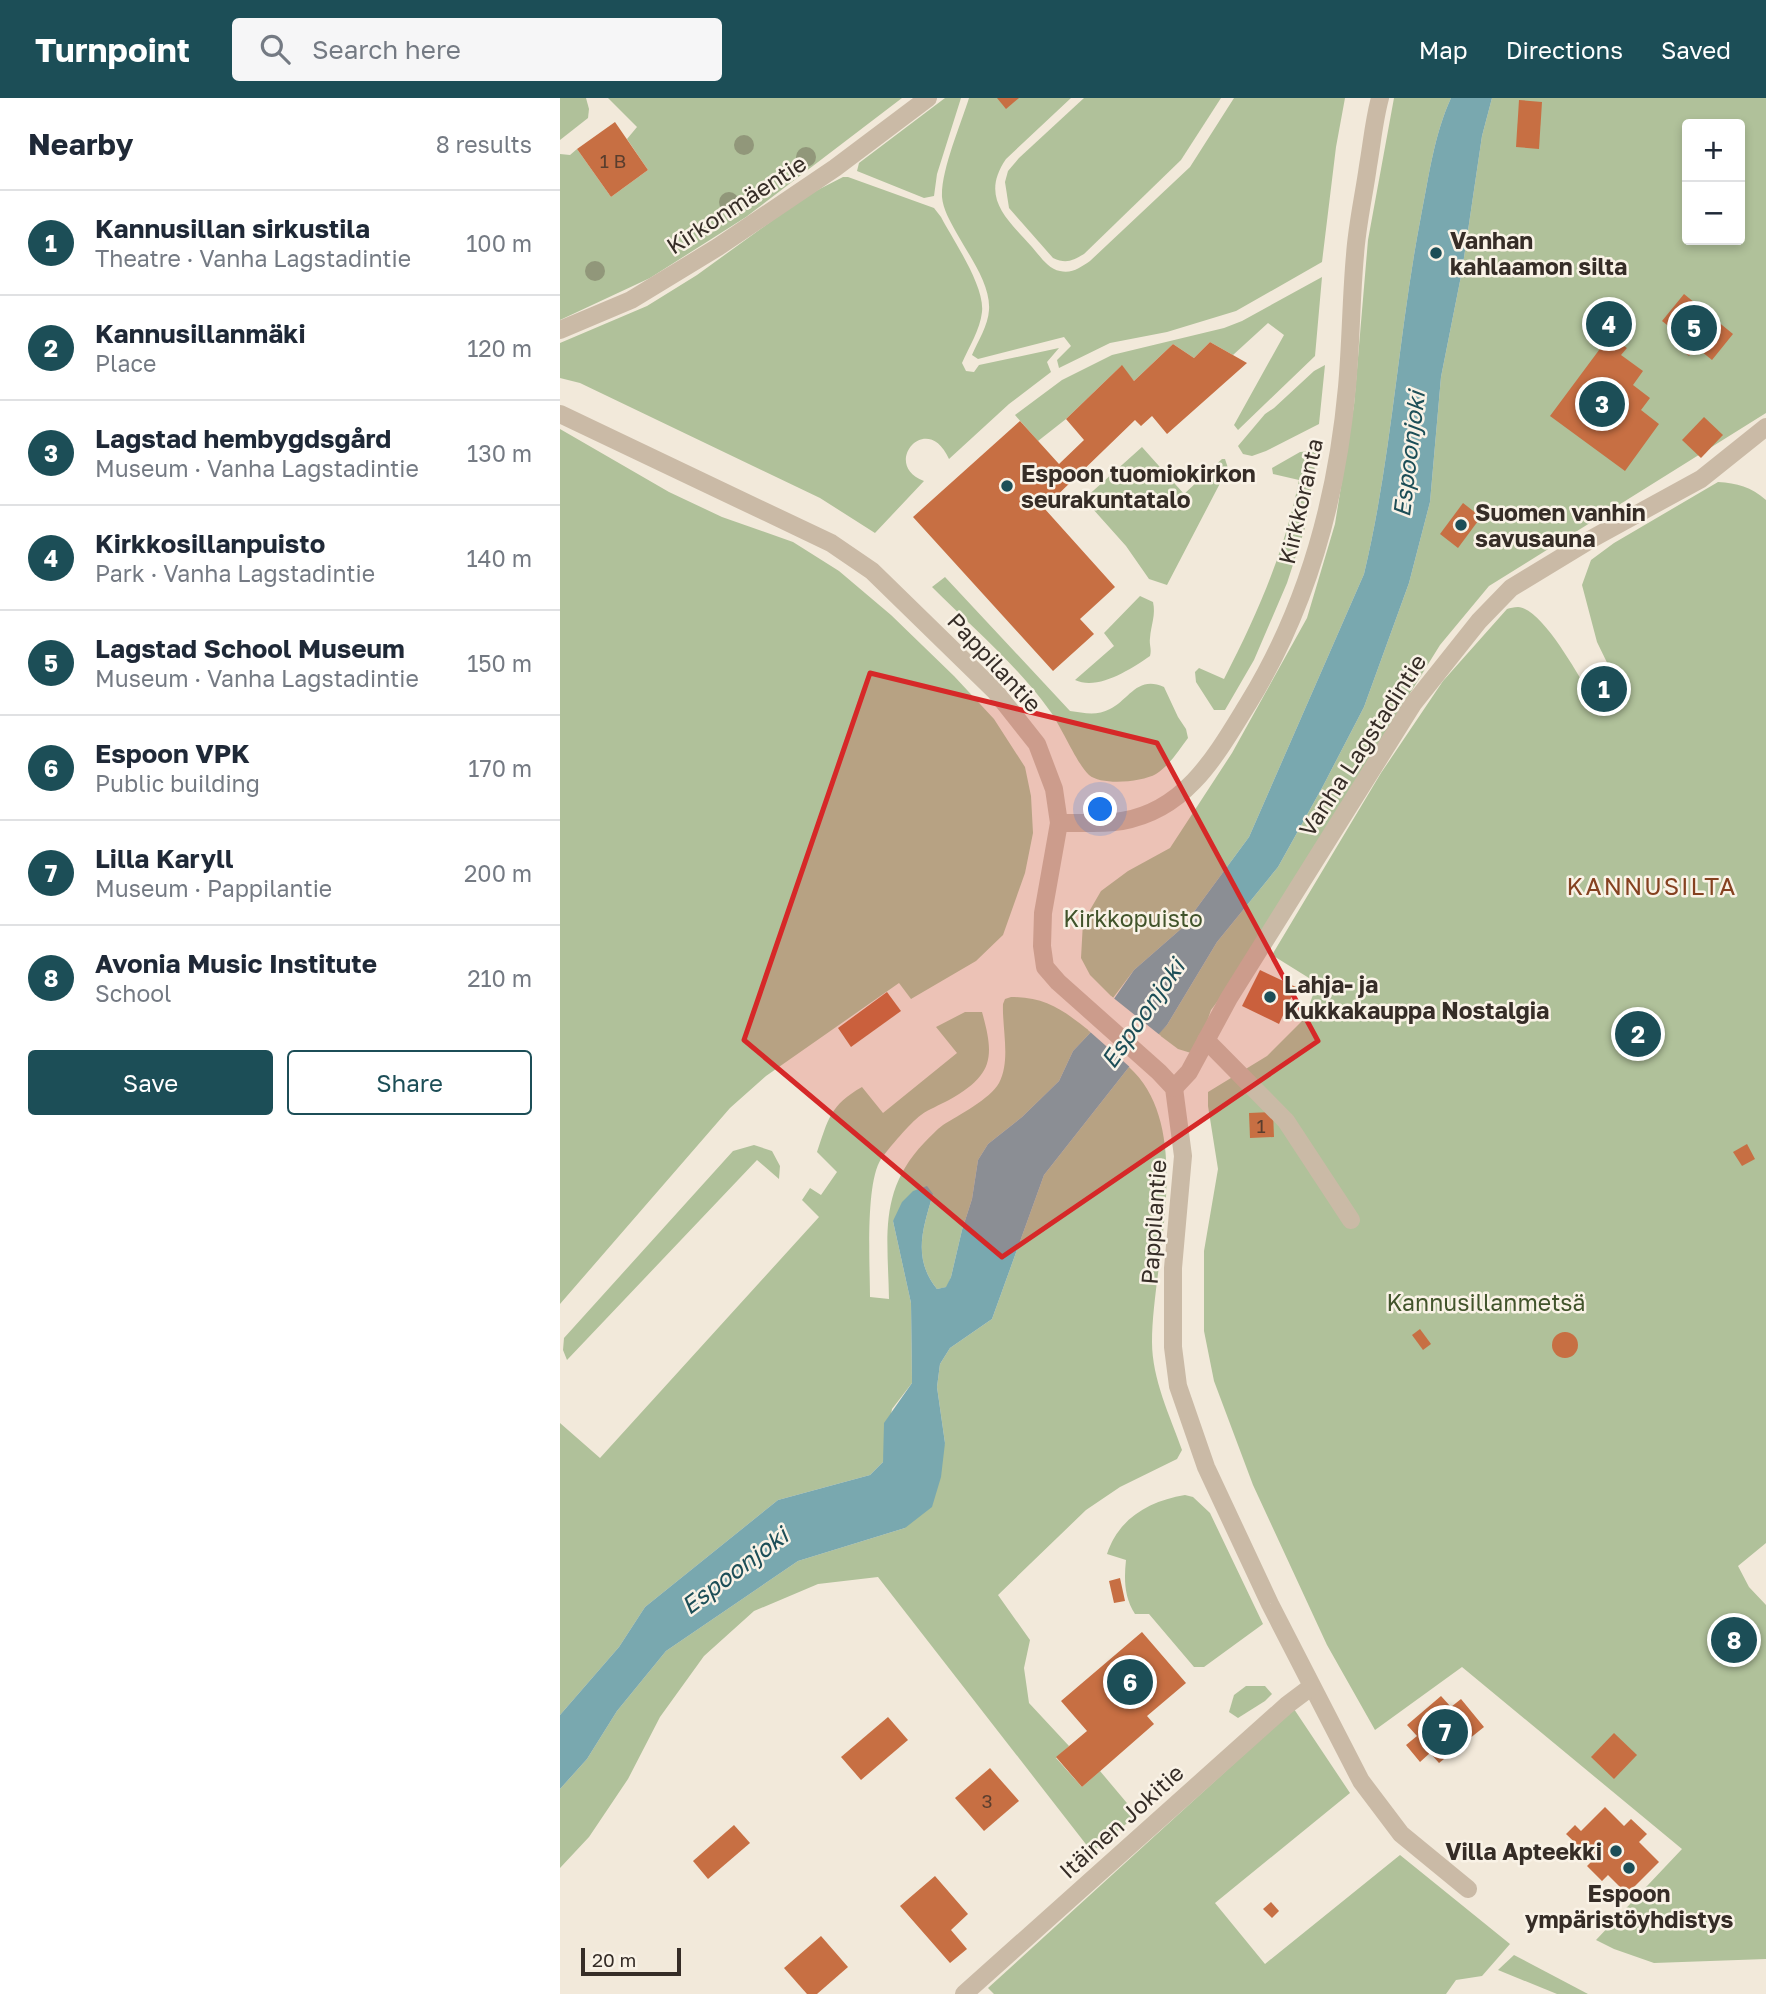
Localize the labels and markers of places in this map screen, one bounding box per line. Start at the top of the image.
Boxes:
place label: Vanhan kahlaamon silta [1450,226,1627,280]
marker: Vanhan kahlaamon silta [1428,245,1444,261]
pin: 4 [1586,298,1632,350]
pin: 5 [1671,302,1717,354]
pin: 3 [1579,378,1625,430]
place label: Espoon tuomiokirkon seurakuntatalo [1021,459,1256,513]
marker: Espoon tuomiokirkon seurakuntatalo [999,478,1015,494]
place label: Suomen vanhin savusauna [1475,498,1646,552]
marker: Suomen vanhin savusauna [1453,517,1469,533]
pin: 1 [1581,663,1627,715]
place label: Lahja- ja Kukkakauppa Nostalgia [1284,970,1549,1024]
marker: Lahja- ja Kukkakauppa Nostalgia [1262,989,1278,1005]
pin: 2 [1615,1008,1661,1060]
pin: 8 [1711,1614,1757,1666]
pin: 6 [1107,1656,1153,1708]
pin: 7 [1422,1706,1468,1758]
place label: Villa Apteekki [1445,1837,1602,1865]
marker: Villa Apteekki [1608,1843,1624,1859]
marker: Espoon ympäristöyhdistys [1621,1860,1637,1876]
place label: Espoon ympäristöyhdistys [1525,1879,1733,1933]

